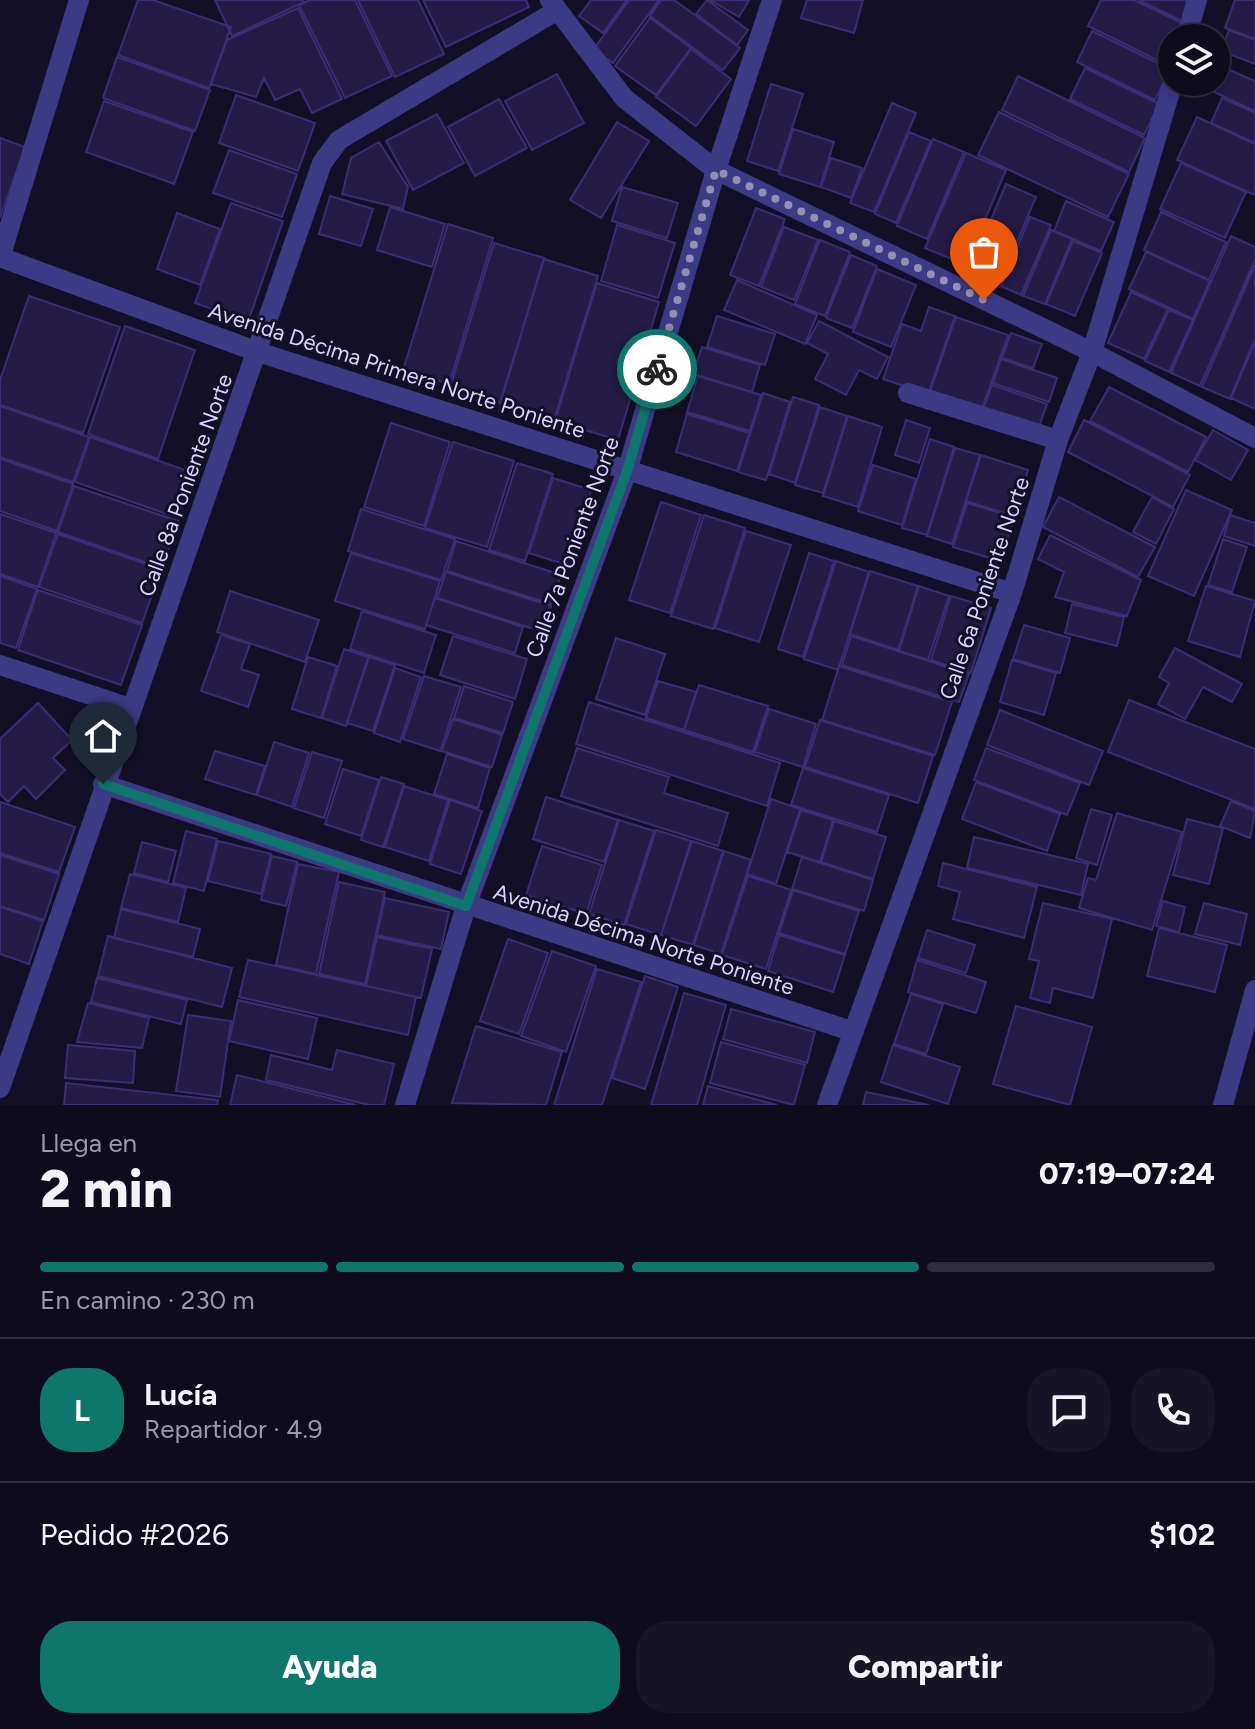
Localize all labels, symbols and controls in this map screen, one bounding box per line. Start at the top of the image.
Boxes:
map controls [1158,24,1230,96]
button: layers [1158,24,1230,96]
pin [950,218,1018,300]
icon: bag [962,230,1006,274]
street label: Avenida Décima Primera Norte Poniente [205,297,589,444]
courier [617,329,697,409]
icon: bike [635,347,679,391]
street label: Calle 8a Poniente Norte [133,370,238,600]
street label: Calle 7a Poniente Norte [520,433,625,661]
street label: Calle 6a Poniente Norte [934,473,1035,703]
pin [69,702,137,784]
icon: home [81,714,125,758]
street label: Avenida Décima Norte Poniente [490,878,798,1001]
text: Llega en [40,1127,137,1159]
text: 07:19–07:24 [1039,1155,1215,1192]
text: 2 min [40,1158,173,1220]
text: En camino · 230 m [40,1284,255,1316]
button: chat [1027,1368,1111,1452]
button: phone [1131,1368,1215,1452]
text: Lucía [144,1376,217,1413]
text: L [74,1392,90,1429]
text: Repartidor · 4.9 [144,1413,323,1445]
text: Pedido #2026 [40,1516,229,1553]
text: $102 [1149,1516,1215,1553]
button: Ayuda [40,1621,620,1713]
button: Compartir [636,1621,1215,1713]

